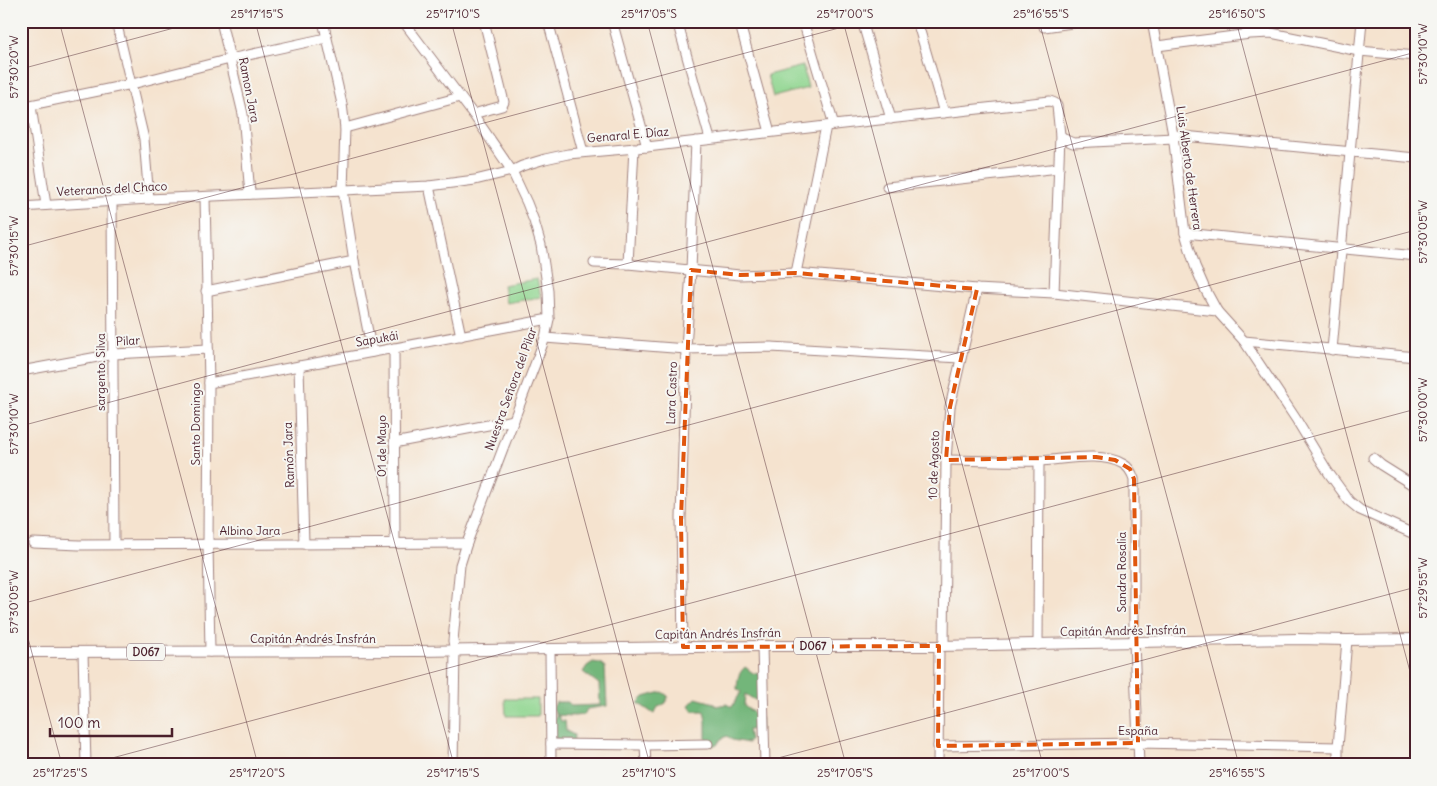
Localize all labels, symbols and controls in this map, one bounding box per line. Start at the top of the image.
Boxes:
text: 25°17'15"S [231,6,284,21]
text: 25°17'10"S [426,6,480,21]
text: 25°17'05"S [621,6,677,21]
text: 25°17'00"S [817,6,874,21]
text: 25°16'55"S [1013,6,1069,21]
text: 25°16'50"S [1208,6,1266,21]
text: 57°30'10"W [1415,23,1430,85]
text: 57°30'20"W [6,35,21,99]
street label: Ramon Jara [236,56,263,124]
street label: Luis Alberto de Herrera [1173,105,1206,231]
street label: Genaral E. Díaz [586,123,670,146]
street label: Veteranos del Chaco [56,178,168,199]
text: 57°30'05"W [1415,200,1430,264]
text: 57°30'15"W [6,216,21,276]
street label: Nuestra Señora del Pilar [481,325,540,453]
street label: Sapukái [354,327,399,350]
street label: Pilar [115,332,141,349]
street label: sargento. Silva [93,333,108,411]
street label: Lara Castro [663,361,680,425]
text: 57°30'00"W [1415,378,1430,442]
street label: Santo Domingo [188,382,203,465]
text: 57°30'10"W [6,393,21,455]
street label: 01 de Mayo [374,415,389,477]
street label: Ramón Jara [280,422,297,488]
street label: 10 de Agosto [925,430,942,500]
street label: Albino Jara [220,523,281,538]
street label: Sandra Rosalia [1114,531,1129,612]
text: 57°29'55"W [1415,557,1430,619]
text: 57°30'05"W [6,570,21,634]
street label: Capitán Andrés Insfrán [1060,622,1186,639]
street label: Capitán Andrés Insfrán [655,625,781,642]
street label: Capitán Andrés Insfrán [250,631,376,646]
road number: D067 [794,637,832,654]
road number: D067 [127,644,165,660]
scale bar [50,706,172,738]
text: 100 m [58,713,100,732]
street label: España [1118,723,1158,738]
text: 25°17'25"S [33,765,88,780]
text: 25°17'20"S [229,765,285,780]
text: 25°17'15"S [427,765,480,780]
text: 25°17'10"S [622,765,676,780]
text: 25°17'05"S [817,765,873,780]
text: 25°17'00"S [1013,765,1070,780]
text: 25°16'55"S [1209,765,1265,780]

